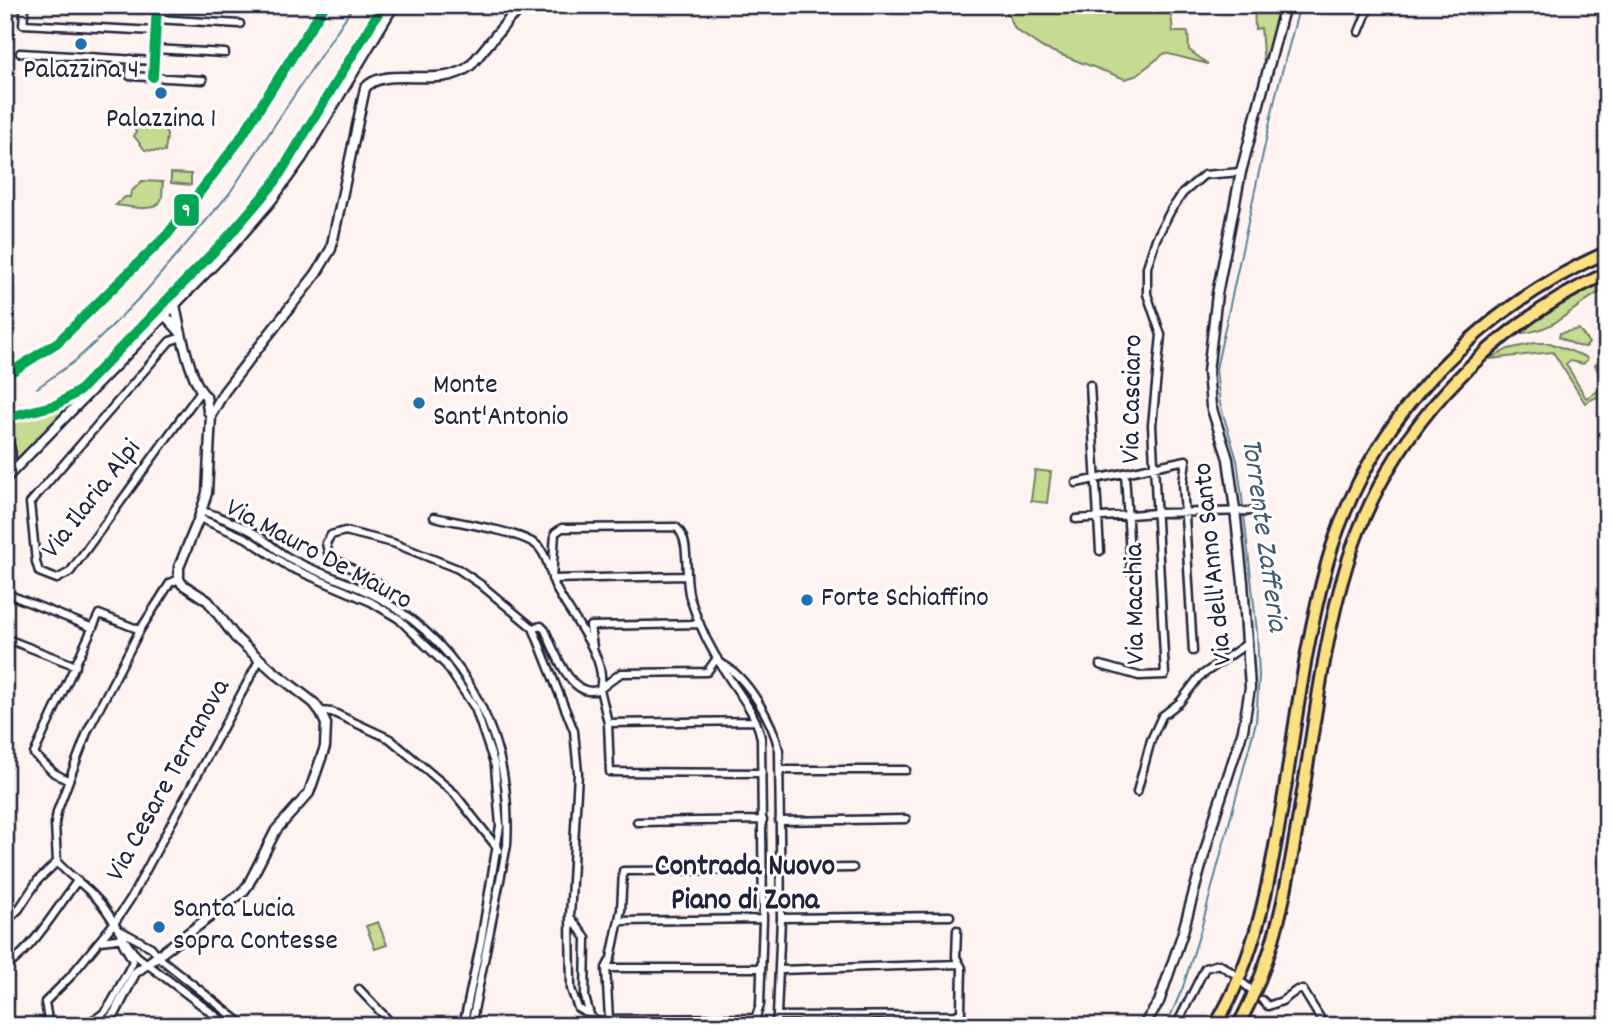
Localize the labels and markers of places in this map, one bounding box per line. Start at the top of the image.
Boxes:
marker: Palazzina 4 [73,36,89,52]
place label: Palazzina 4 [23,52,139,92]
marker: Palazzina 1 [153,85,169,101]
place label: Palazzina 1 [106,101,216,141]
place label: Monte Sant'Antonio [433,367,569,439]
marker: Monte Sant'Antonio [411,395,427,411]
place label: Forte Schiaffino [821,580,989,620]
marker: Forte Schiaffino [799,592,815,608]
place label: Santa Lucia sopra Contesse [173,891,338,963]
marker: Santa Lucia sopra Contesse [151,919,167,935]

